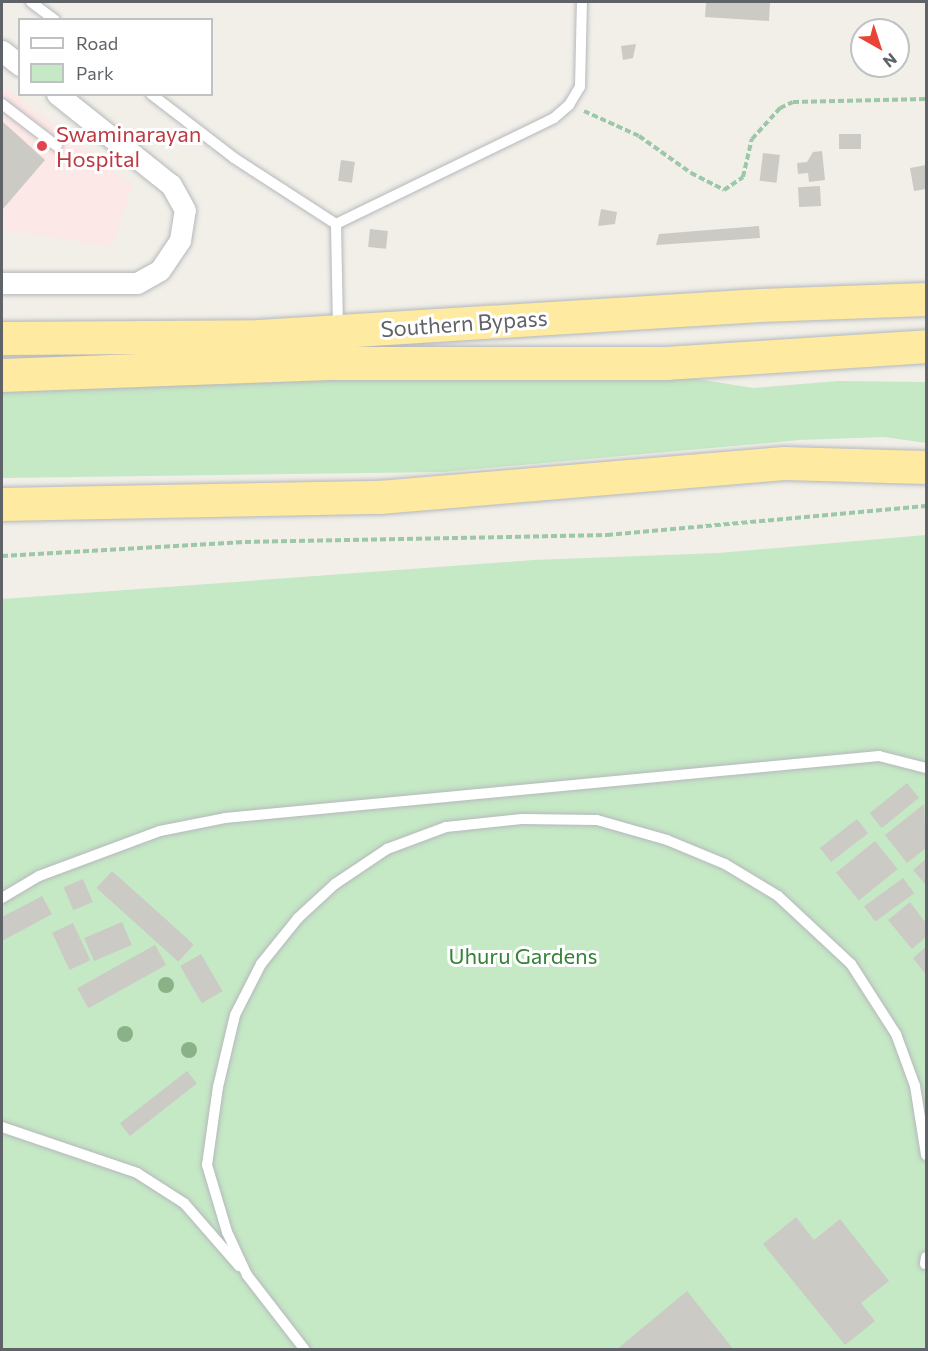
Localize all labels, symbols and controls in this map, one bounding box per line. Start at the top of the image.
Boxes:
legend [18,18,213,96]
north arrow [850,18,910,78]
text: Road [76,32,118,54]
text: N [880,50,901,72]
text: Park [76,62,114,84]
place label: Swaminarayan Hospital [56,120,201,172]
marker: Swaminarayan Hospital [33,137,51,155]
street label: Southern Bypass [380,304,548,342]
park label: Uhuru Gardens [448,943,598,969]

